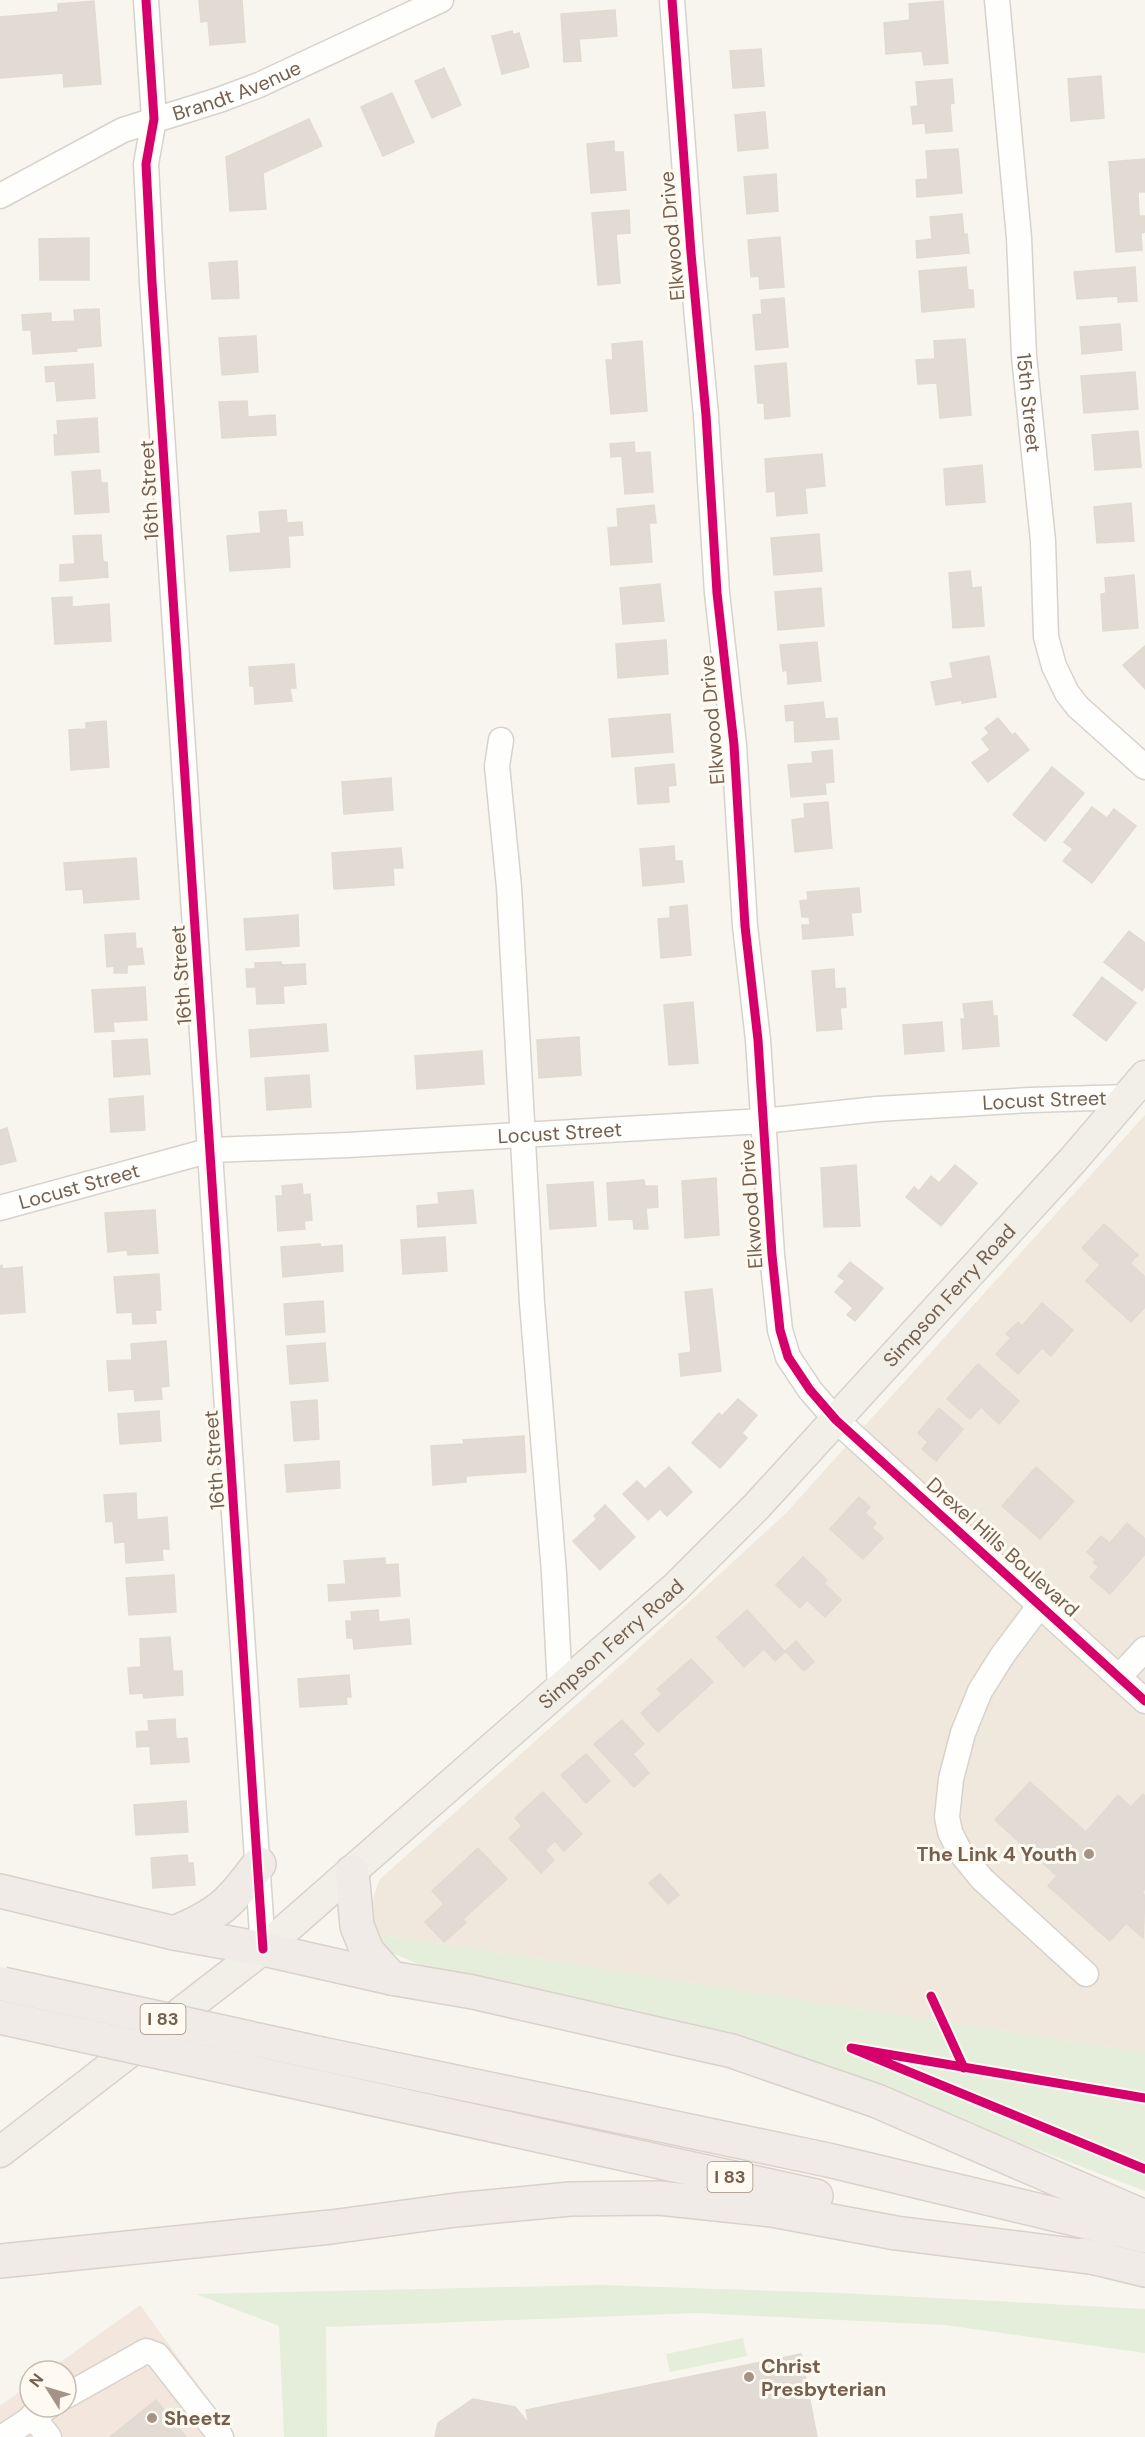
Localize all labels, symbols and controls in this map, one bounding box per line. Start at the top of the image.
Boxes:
street label: Brandt Avenue [169,54,305,127]
street label: Elkwood Drive [653,170,691,302]
street label: 15th Street [1011,352,1047,454]
street label: 16th Street [133,439,165,541]
street label: Elkwood Drive [693,654,731,786]
street label: 16th Street [165,924,197,1026]
street label: Locust Street [982,1085,1107,1116]
street label: Locust Street [497,1116,623,1149]
street label: Elkwood Drive [734,1138,768,1270]
street label: Locust Street [16,1157,143,1215]
street label: Simpson Ferry Road [877,1218,1021,1373]
street label: 16th Street [198,1409,230,1511]
street label: Drexel Hills Boulevard [921,1472,1085,1622]
street label: Simpson Ferry Road [533,1573,689,1715]
place label: The Link 4 Youth [917,1841,1077,1867]
marker: The Link 4 Youth [1082,1847,1096,1861]
road number: I 83 [140,2004,186,2034]
road number: I 83 [708,2162,752,2192]
place label: Christ Presbyterian [761,2353,886,2402]
north arrow [18,2359,78,2419]
text: N [25,2369,48,2391]
marker: Christ Presbyterian [742,2370,756,2384]
place label: Sheetz [164,2405,231,2431]
marker: Sheetz [145,2411,159,2425]

